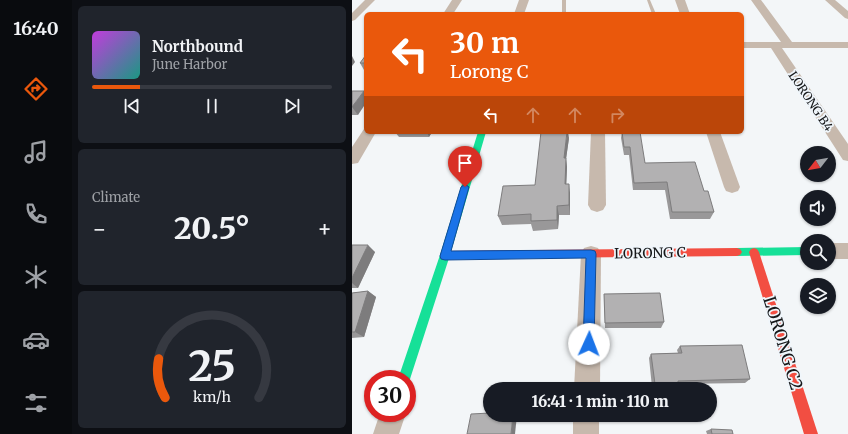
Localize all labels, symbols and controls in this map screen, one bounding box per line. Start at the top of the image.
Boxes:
text: 16:40 [13,17,59,40]
text: 30 m [450,25,519,61]
icon: left [384,28,436,80]
text: Northbound [152,37,243,56]
text: June Harbor [152,56,227,73]
text: Lorong C [450,60,529,83]
street label: LORONG B4 [785,68,837,134]
icon: directions [22,75,50,103]
icon: previous [121,95,143,117]
icon: pause [201,95,223,117]
icon: next [281,95,303,117]
icon: left [480,104,502,126]
icon: ahead [522,104,544,126]
icon: ahead [564,104,586,126]
icon: right [606,104,628,126]
icon: music [22,138,50,166]
pin [448,146,482,187]
north arrow [800,146,836,182]
map controls [800,146,836,314]
icon: arrive [454,152,476,174]
text: Climate [92,189,140,206]
button: sound [800,190,836,226]
icon: phone [22,200,50,228]
text: 20.5° [174,209,250,247]
text: − [92,215,107,243]
text: + [317,215,332,243]
button: search [800,234,836,270]
street label: LORONG C [614,243,686,263]
icon: climate [22,263,50,291]
button: layers [800,278,836,314]
street label: LORONG C2 [758,293,808,393]
position arrow [568,323,610,365]
icon: car [22,326,50,354]
text: 25 [188,339,236,391]
speed limit sign: 30 [364,370,416,422]
text: km/h [193,387,231,405]
icon: filters [22,389,50,417]
text: 16:41 · 1 min · 110 m [531,392,669,411]

